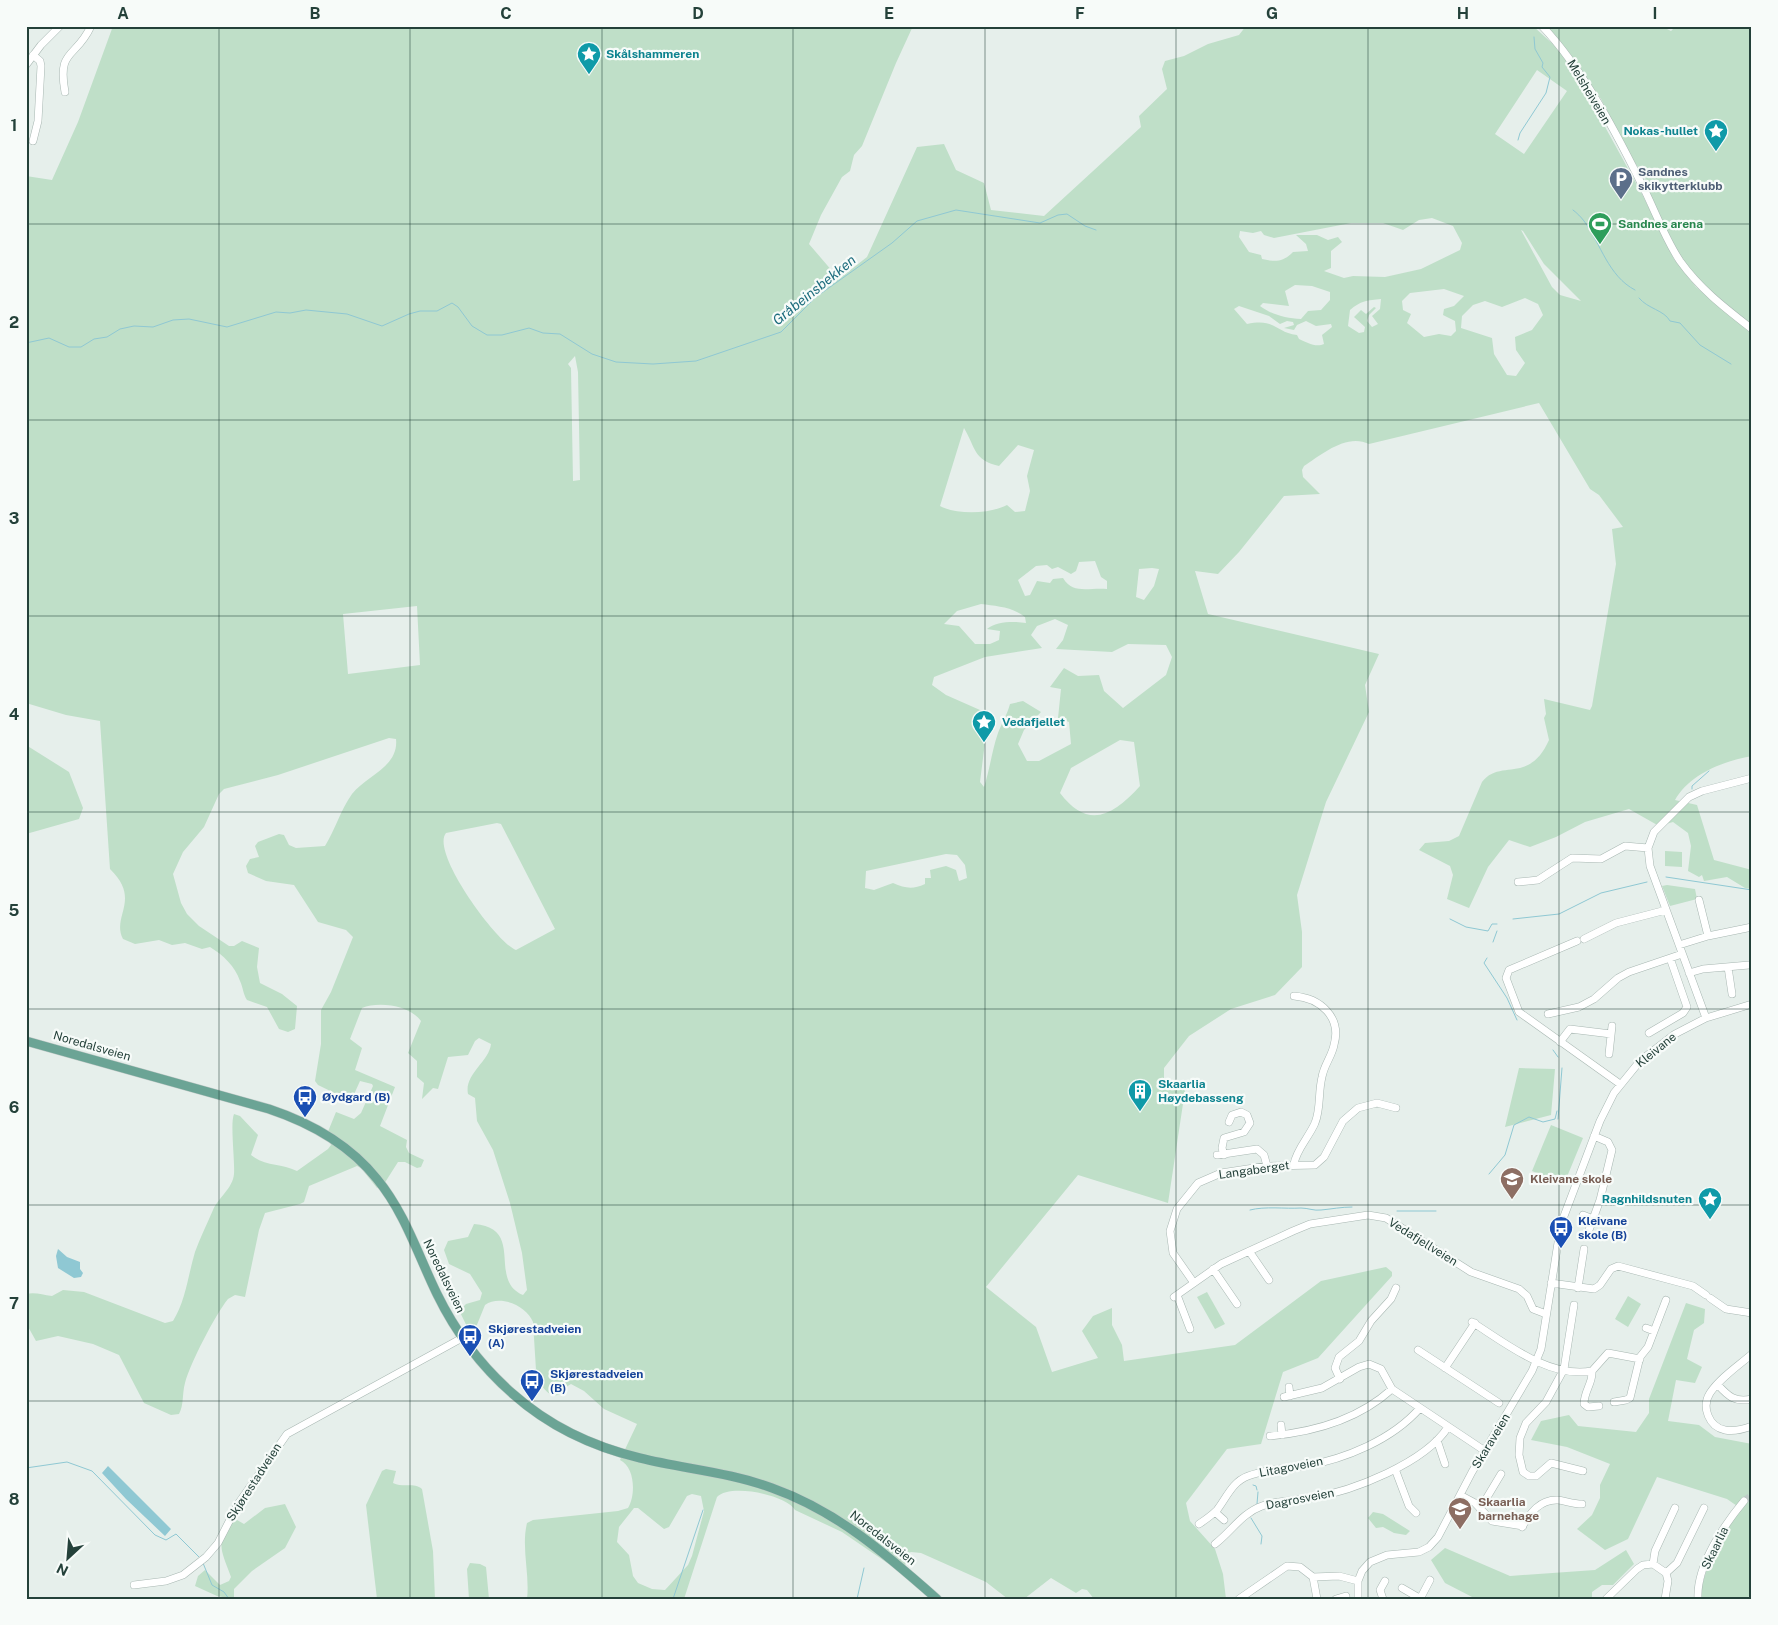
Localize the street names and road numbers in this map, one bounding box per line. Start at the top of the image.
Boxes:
street label: Melsheiveien [1564,57,1614,127]
street label: Noredalsveien [52,1028,132,1064]
street label: Kleivane [1633,1029,1679,1070]
street label: Langaberget [1218,1158,1291,1182]
street label: Vedafjellveien [1386,1215,1460,1269]
street label: Noredalsveien [420,1237,468,1315]
street label: Skaraveien [1469,1411,1513,1471]
street label: Skjørestadveien [224,1440,284,1524]
street label: Litagoveien [1258,1454,1324,1480]
street label: Dagrosveien [1265,1486,1335,1512]
street label: Noredalsveien [847,1508,919,1568]
street label: Skaarlia [1699,1524,1731,1572]

